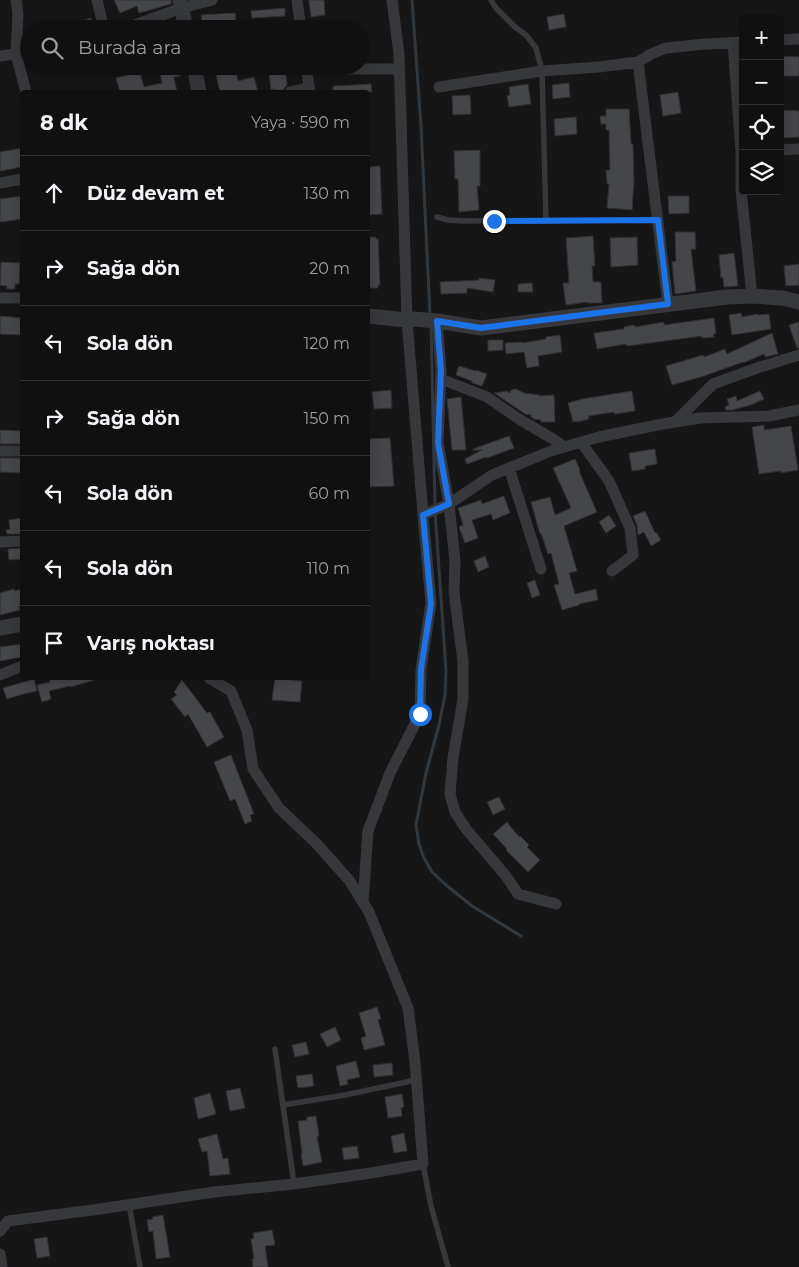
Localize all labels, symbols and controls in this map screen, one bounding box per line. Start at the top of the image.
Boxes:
map controls [739,15,784,195]
button: + [739,15,784,60]
search box [20,20,370,75]
icon: search [38,34,66,62]
text: Burada ara [78,36,182,59]
button: − [739,60,784,105]
button: locate [739,105,784,150]
text: 8 dk [40,110,88,135]
text: Yaya · 590 m [251,113,350,132]
button: layers [739,150,784,195]
icon: ahead [40,179,68,207]
text: Düz devam et [87,182,225,205]
text: 130 m [303,184,350,203]
route end [483,210,506,233]
icon: right [40,254,68,282]
text: Sağa dön [87,257,180,280]
text: 20 m [309,259,350,278]
icon: left [40,329,68,357]
text: Sola dön [87,332,173,355]
text: 120 m [303,334,350,353]
icon: right [40,404,68,432]
text: Sağa dön [87,407,180,430]
text: 150 m [303,409,350,428]
icon: left [40,479,68,507]
text: Sola dön [87,482,173,505]
text: 60 m [308,484,350,503]
icon: left [40,554,68,582]
text: Sola dön [87,557,173,580]
text: 110 m [307,559,350,578]
icon: arrive [40,629,68,657]
text: Varış noktası [87,632,215,655]
route start [409,703,432,726]

